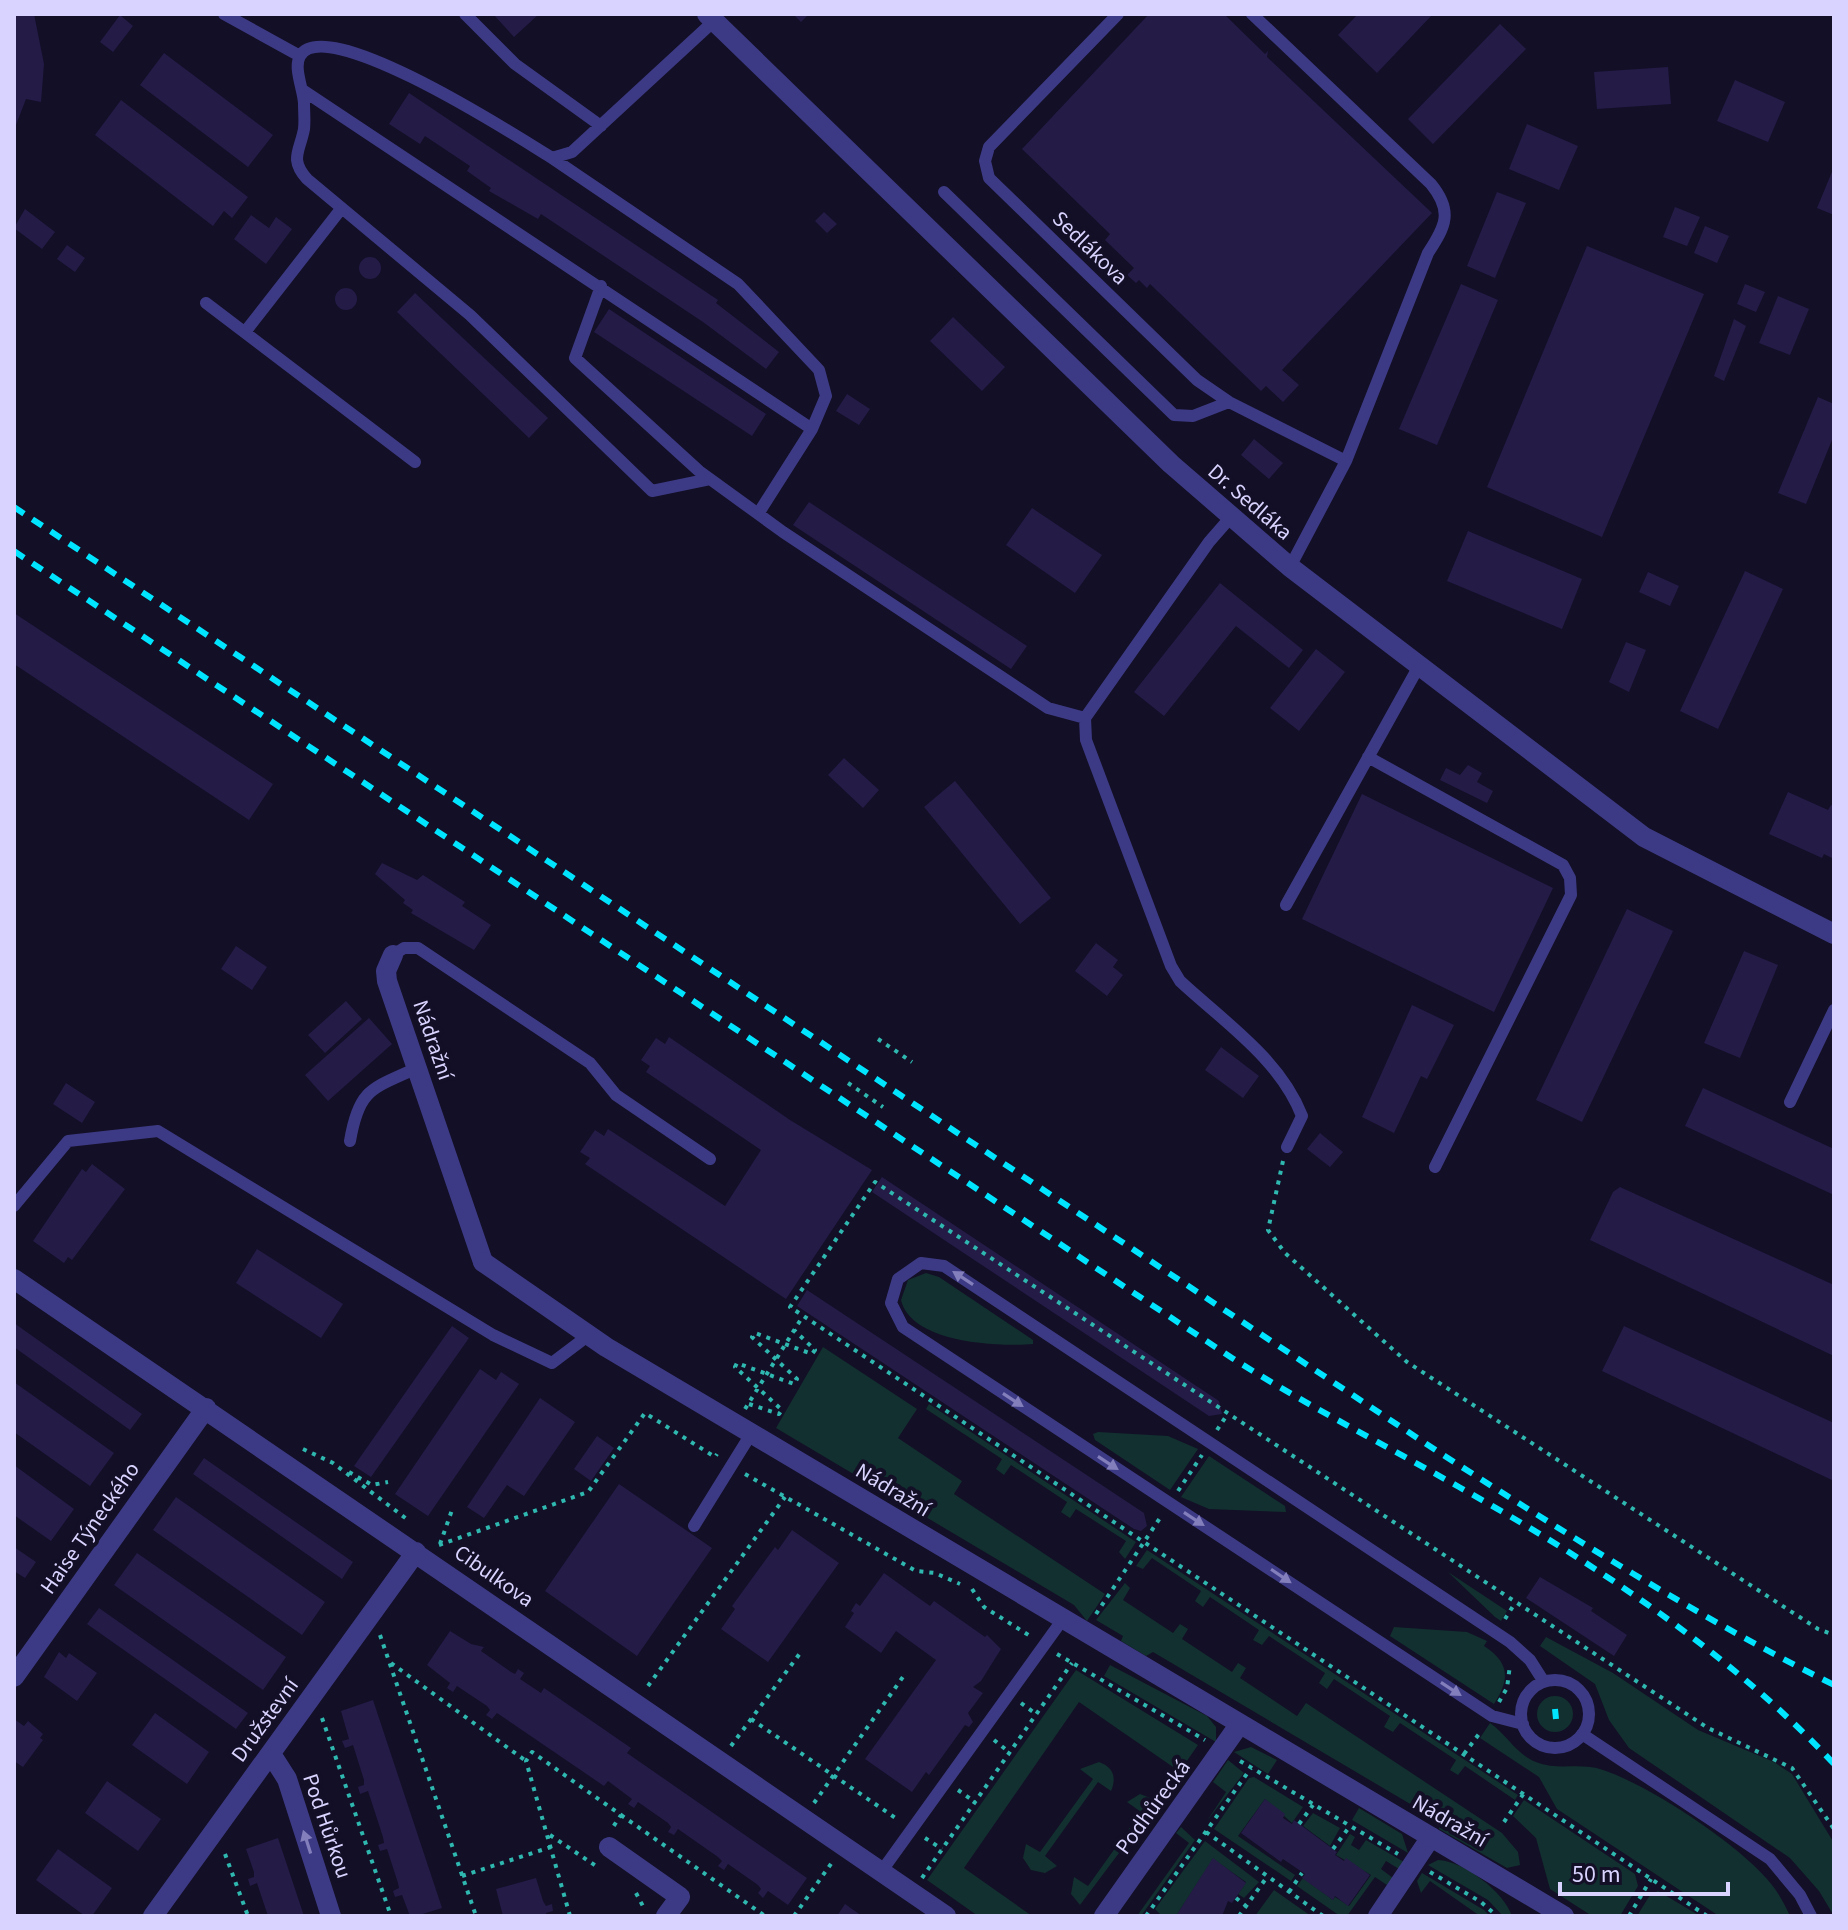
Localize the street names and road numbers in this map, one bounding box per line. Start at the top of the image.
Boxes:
street label: Sedlákova [1045,204,1135,292]
street label: Dr. Sedláka [1201,456,1299,548]
street label: Nádražní [404,996,462,1085]
street label: Haise Týneckého [32,1455,148,1601]
street label: Nádražní [849,1455,937,1525]
street label: Cibulkova [448,1537,540,1615]
street label: Družstevní [224,1671,307,1769]
street label: Podhůrecká [1108,1753,1198,1861]
street label: Pod Hůrkou [294,1769,360,1883]
street label: Nádražní [1406,1787,1494,1856]

